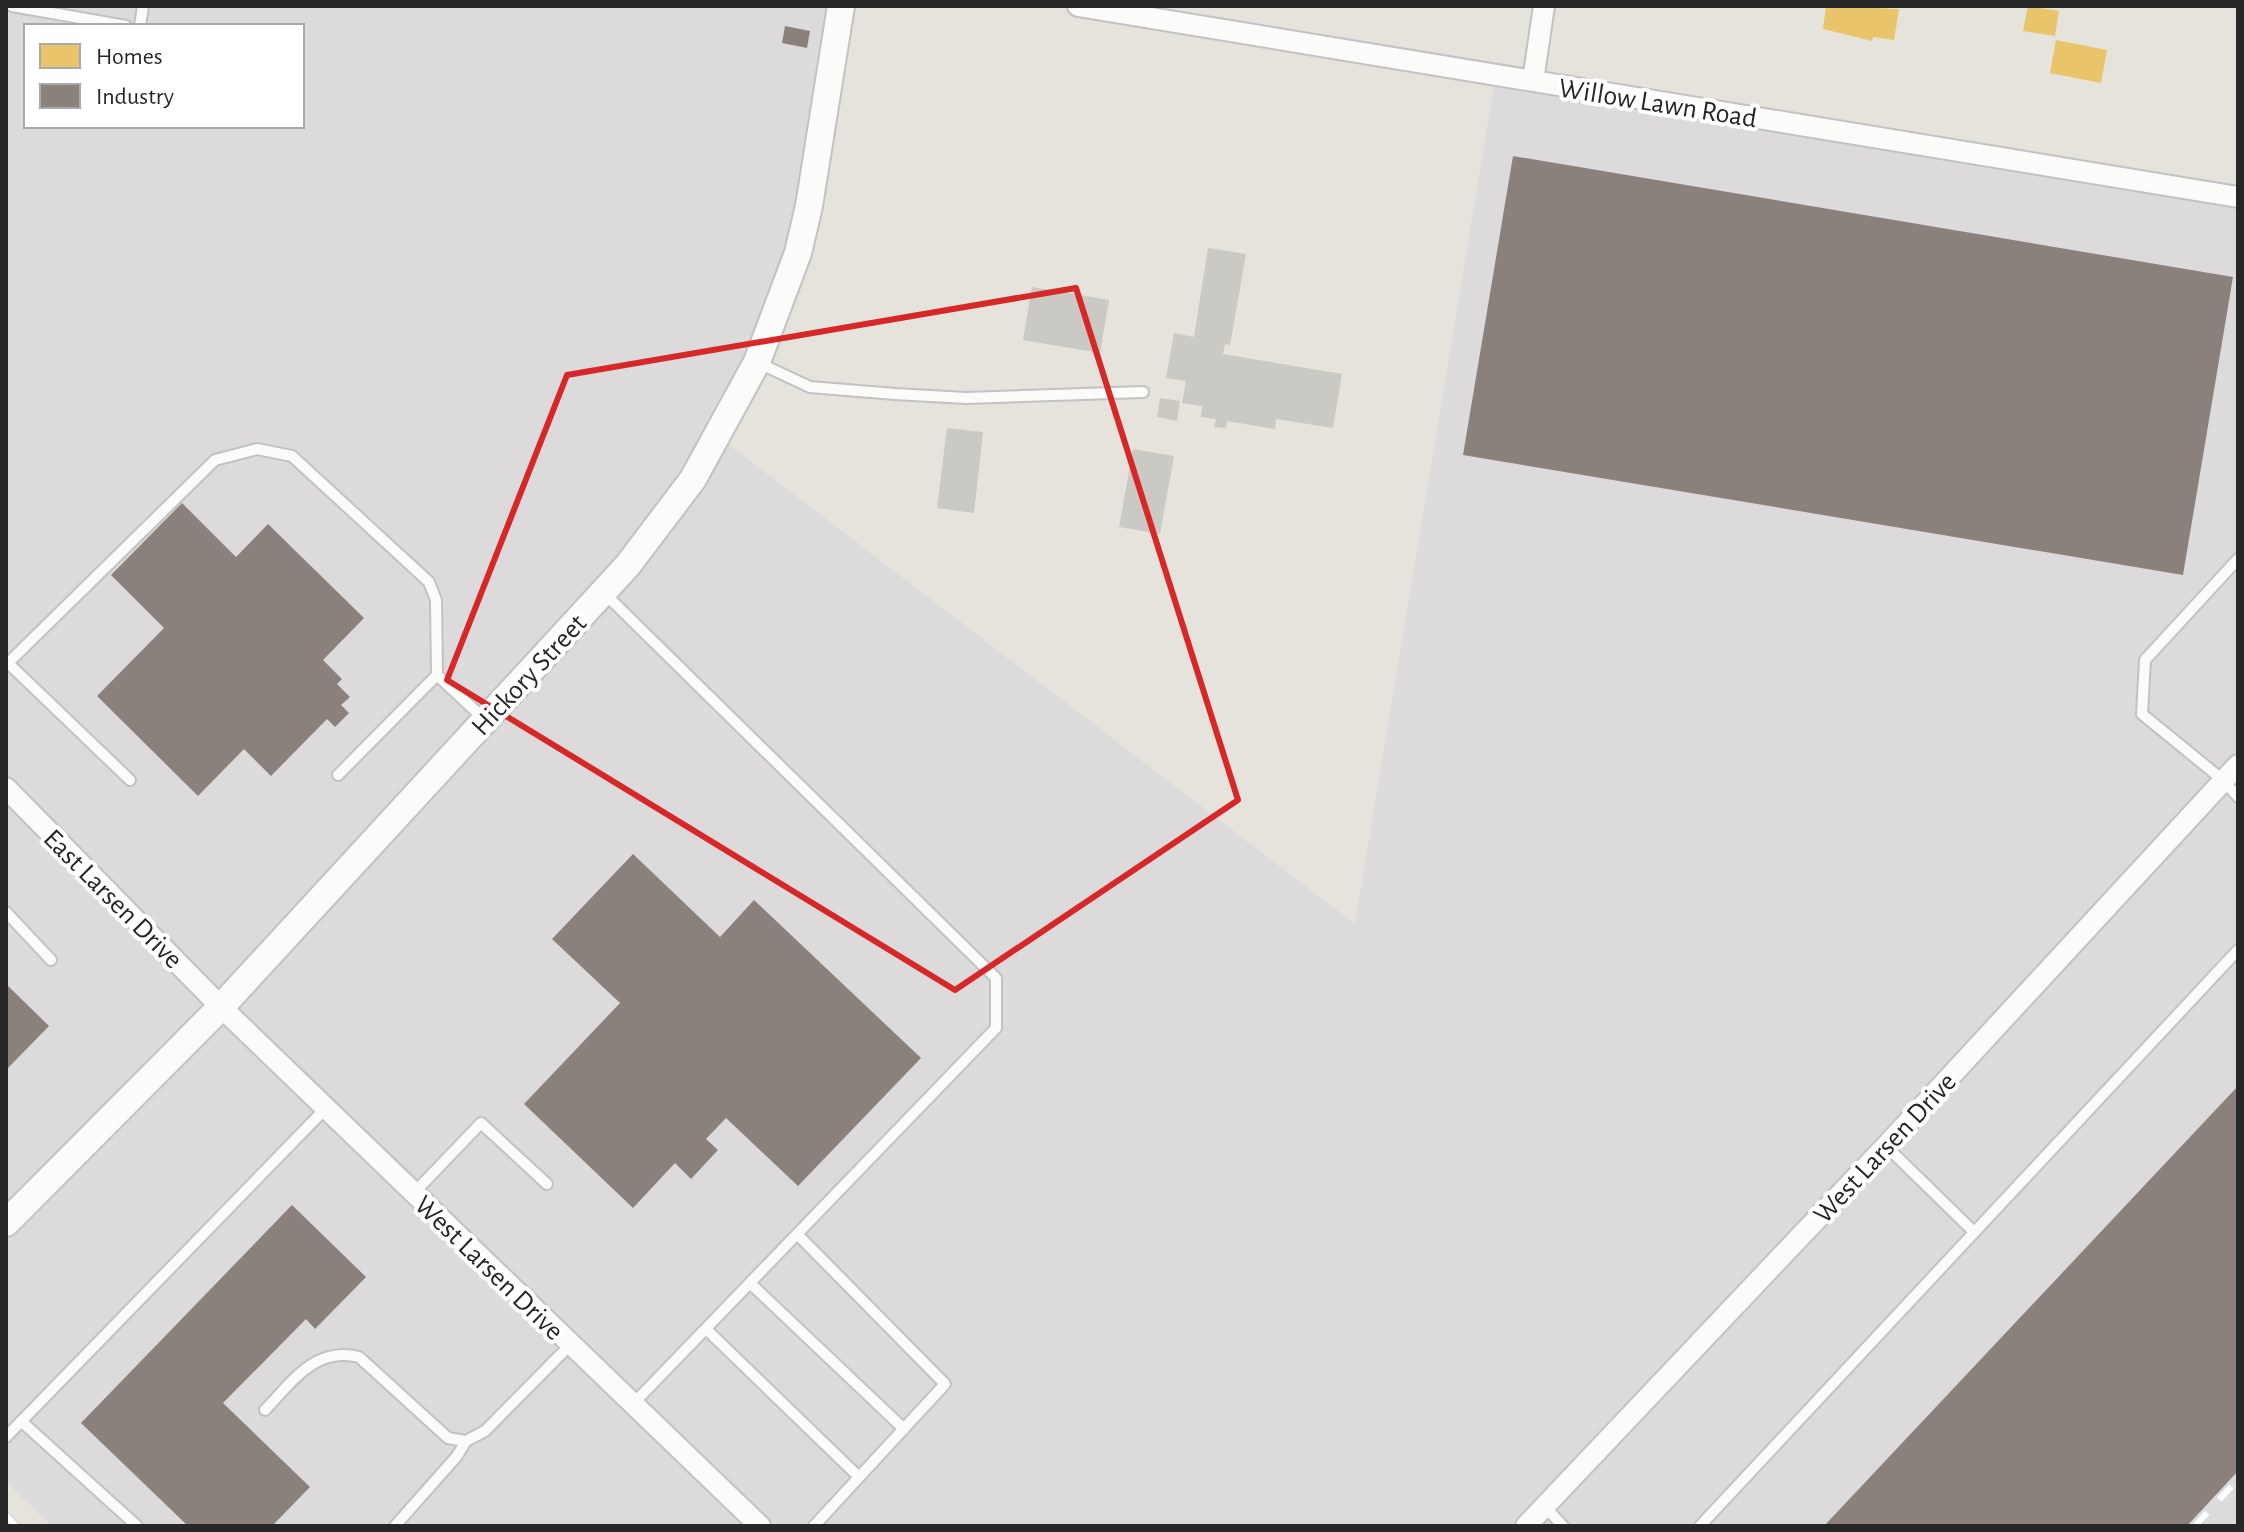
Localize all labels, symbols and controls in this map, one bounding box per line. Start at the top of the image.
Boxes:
legend [24,24,304,128]
text: Homes [96,45,163,69]
street label: Willow Lawn Road [1557,74,1759,133]
text: Industry [96,85,174,109]
street label: Hickory Street [467,609,592,741]
street label: East Larsen Drive [38,825,187,974]
street label: West Larsen Drive [1809,1068,1962,1229]
street label: West Larsen Drive [409,1191,568,1346]

